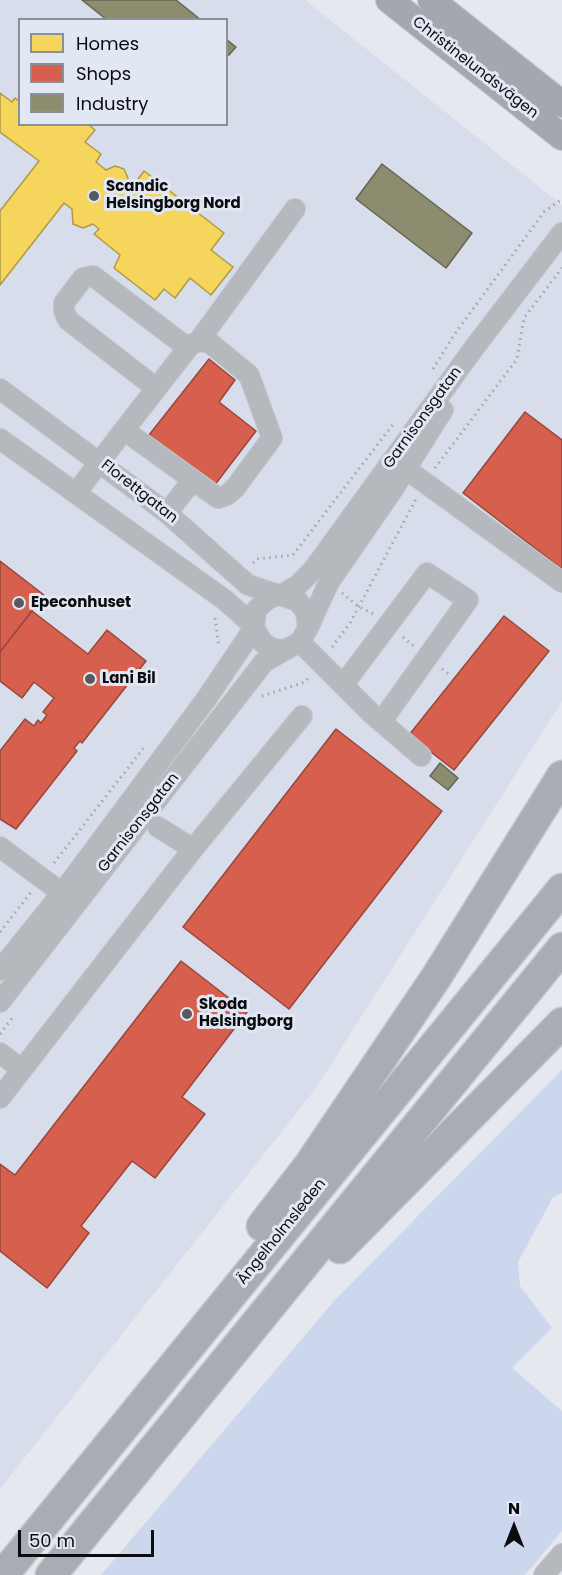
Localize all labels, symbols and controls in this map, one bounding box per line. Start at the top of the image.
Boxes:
street label: Christinelundsvägen [408,13,542,123]
legend [18,18,228,126]
text: Homes [76,31,139,56]
text: Shops [76,61,131,86]
text: Industry [76,91,148,116]
place label: Scandic Helsingborg Nord [106,178,241,213]
marker: Scandic Helsingborg Nord [87,189,101,203]
street label: Garnisonsgatan [380,364,466,472]
street label: Florettgatan [97,457,181,527]
place label: Epeconhuset [31,594,131,612]
marker: Epeconhuset [12,596,26,610]
place label: Lani Bil [102,670,156,688]
marker: Lani Bil [83,672,97,686]
street label: Garnisonsgatan [95,770,183,876]
place label: Skoda Helsingborg [199,996,293,1031]
marker: Skoda Helsingborg [180,1007,194,1021]
street label: Ängelholmsleden [234,1175,330,1289]
north arrow [484,1497,544,1557]
text: N [508,1497,520,1520]
scale bar [21,1518,158,1556]
text: 50 m [29,1528,75,1553]

